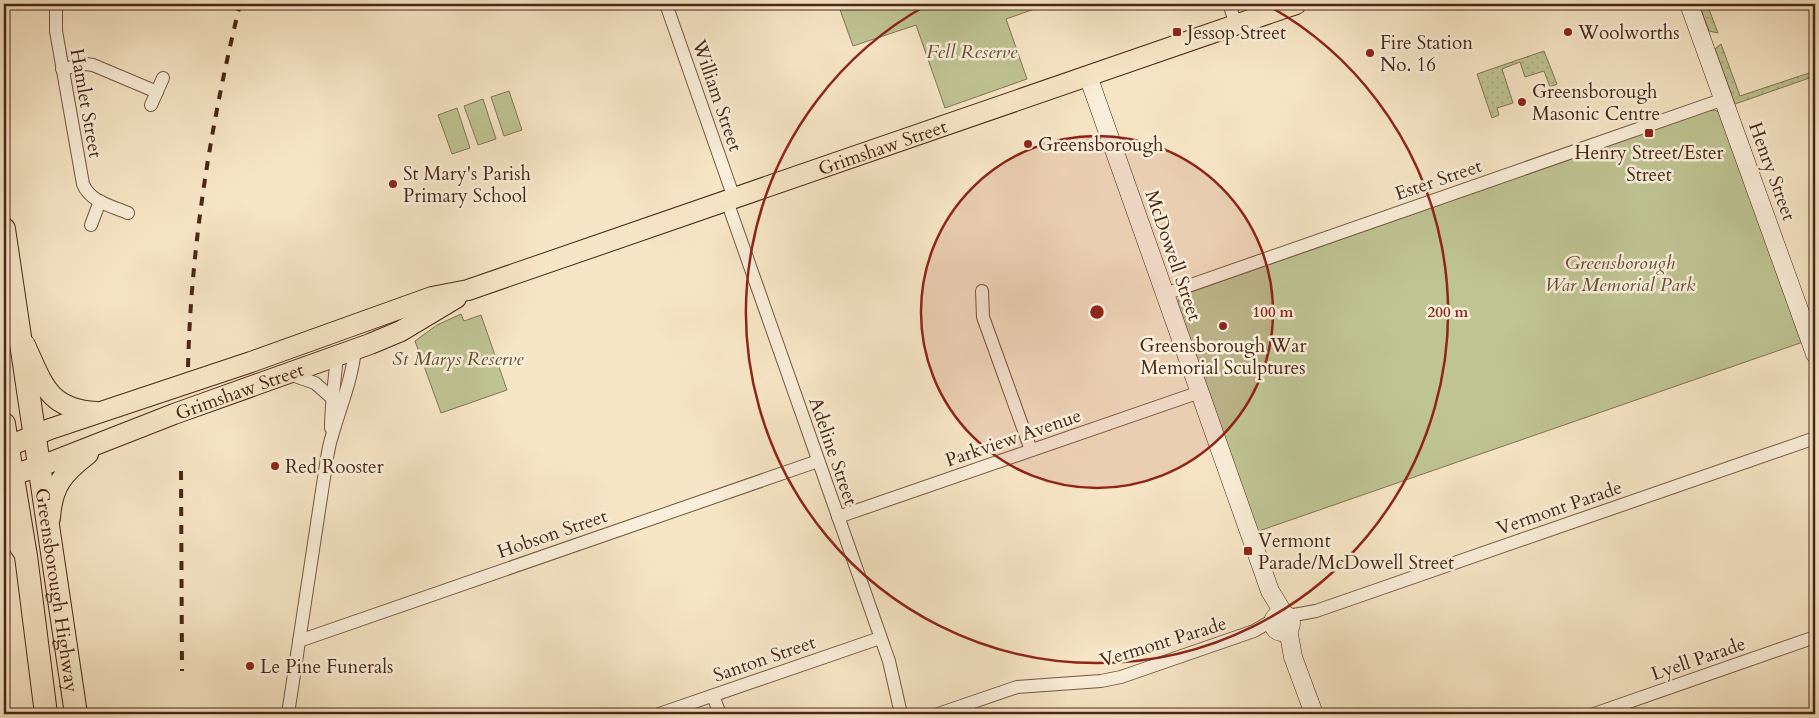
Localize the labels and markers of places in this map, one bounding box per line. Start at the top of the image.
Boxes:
place label: Jessop Street [1184,20,1286,46]
place label: Woolworths [1577,20,1680,46]
marker: Jessop Street [1171,26,1183,38]
marker: Woolworths [1562,26,1574,38]
place label: Fire Station No. 16 [1380,30,1473,78]
marker: Fire Station No. 16 [1364,47,1376,59]
place label: Greensborough Masonic Centre [1532,79,1660,127]
marker: Greensborough Masonic Centre [1516,96,1528,108]
marker: Henry Street/Ester Street [1643,127,1655,139]
place label: Greensborough [1038,132,1164,158]
marker: Greensborough [1022,138,1034,150]
place label: Henry Street/Ester Street [1575,140,1724,188]
place label: St Mary's Parish Primary School [403,161,532,209]
marker: St Mary's Parish Primary School [387,178,399,190]
centre of rings [1088,303,1106,321]
marker: Greensborough War Memorial Sculptures [1217,320,1229,332]
place label: Greensborough War Memorial Sculptures [1140,333,1306,381]
place label: Red Rooster [285,454,384,480]
marker: Red Rooster [269,460,281,472]
place label: Vermont Parade/McDowell Street [1258,528,1454,576]
marker: Vermont Parade/McDowell Street [1242,545,1254,557]
place label: Le Pine Funerals [260,654,393,680]
marker: Le Pine Funerals [244,660,256,672]

